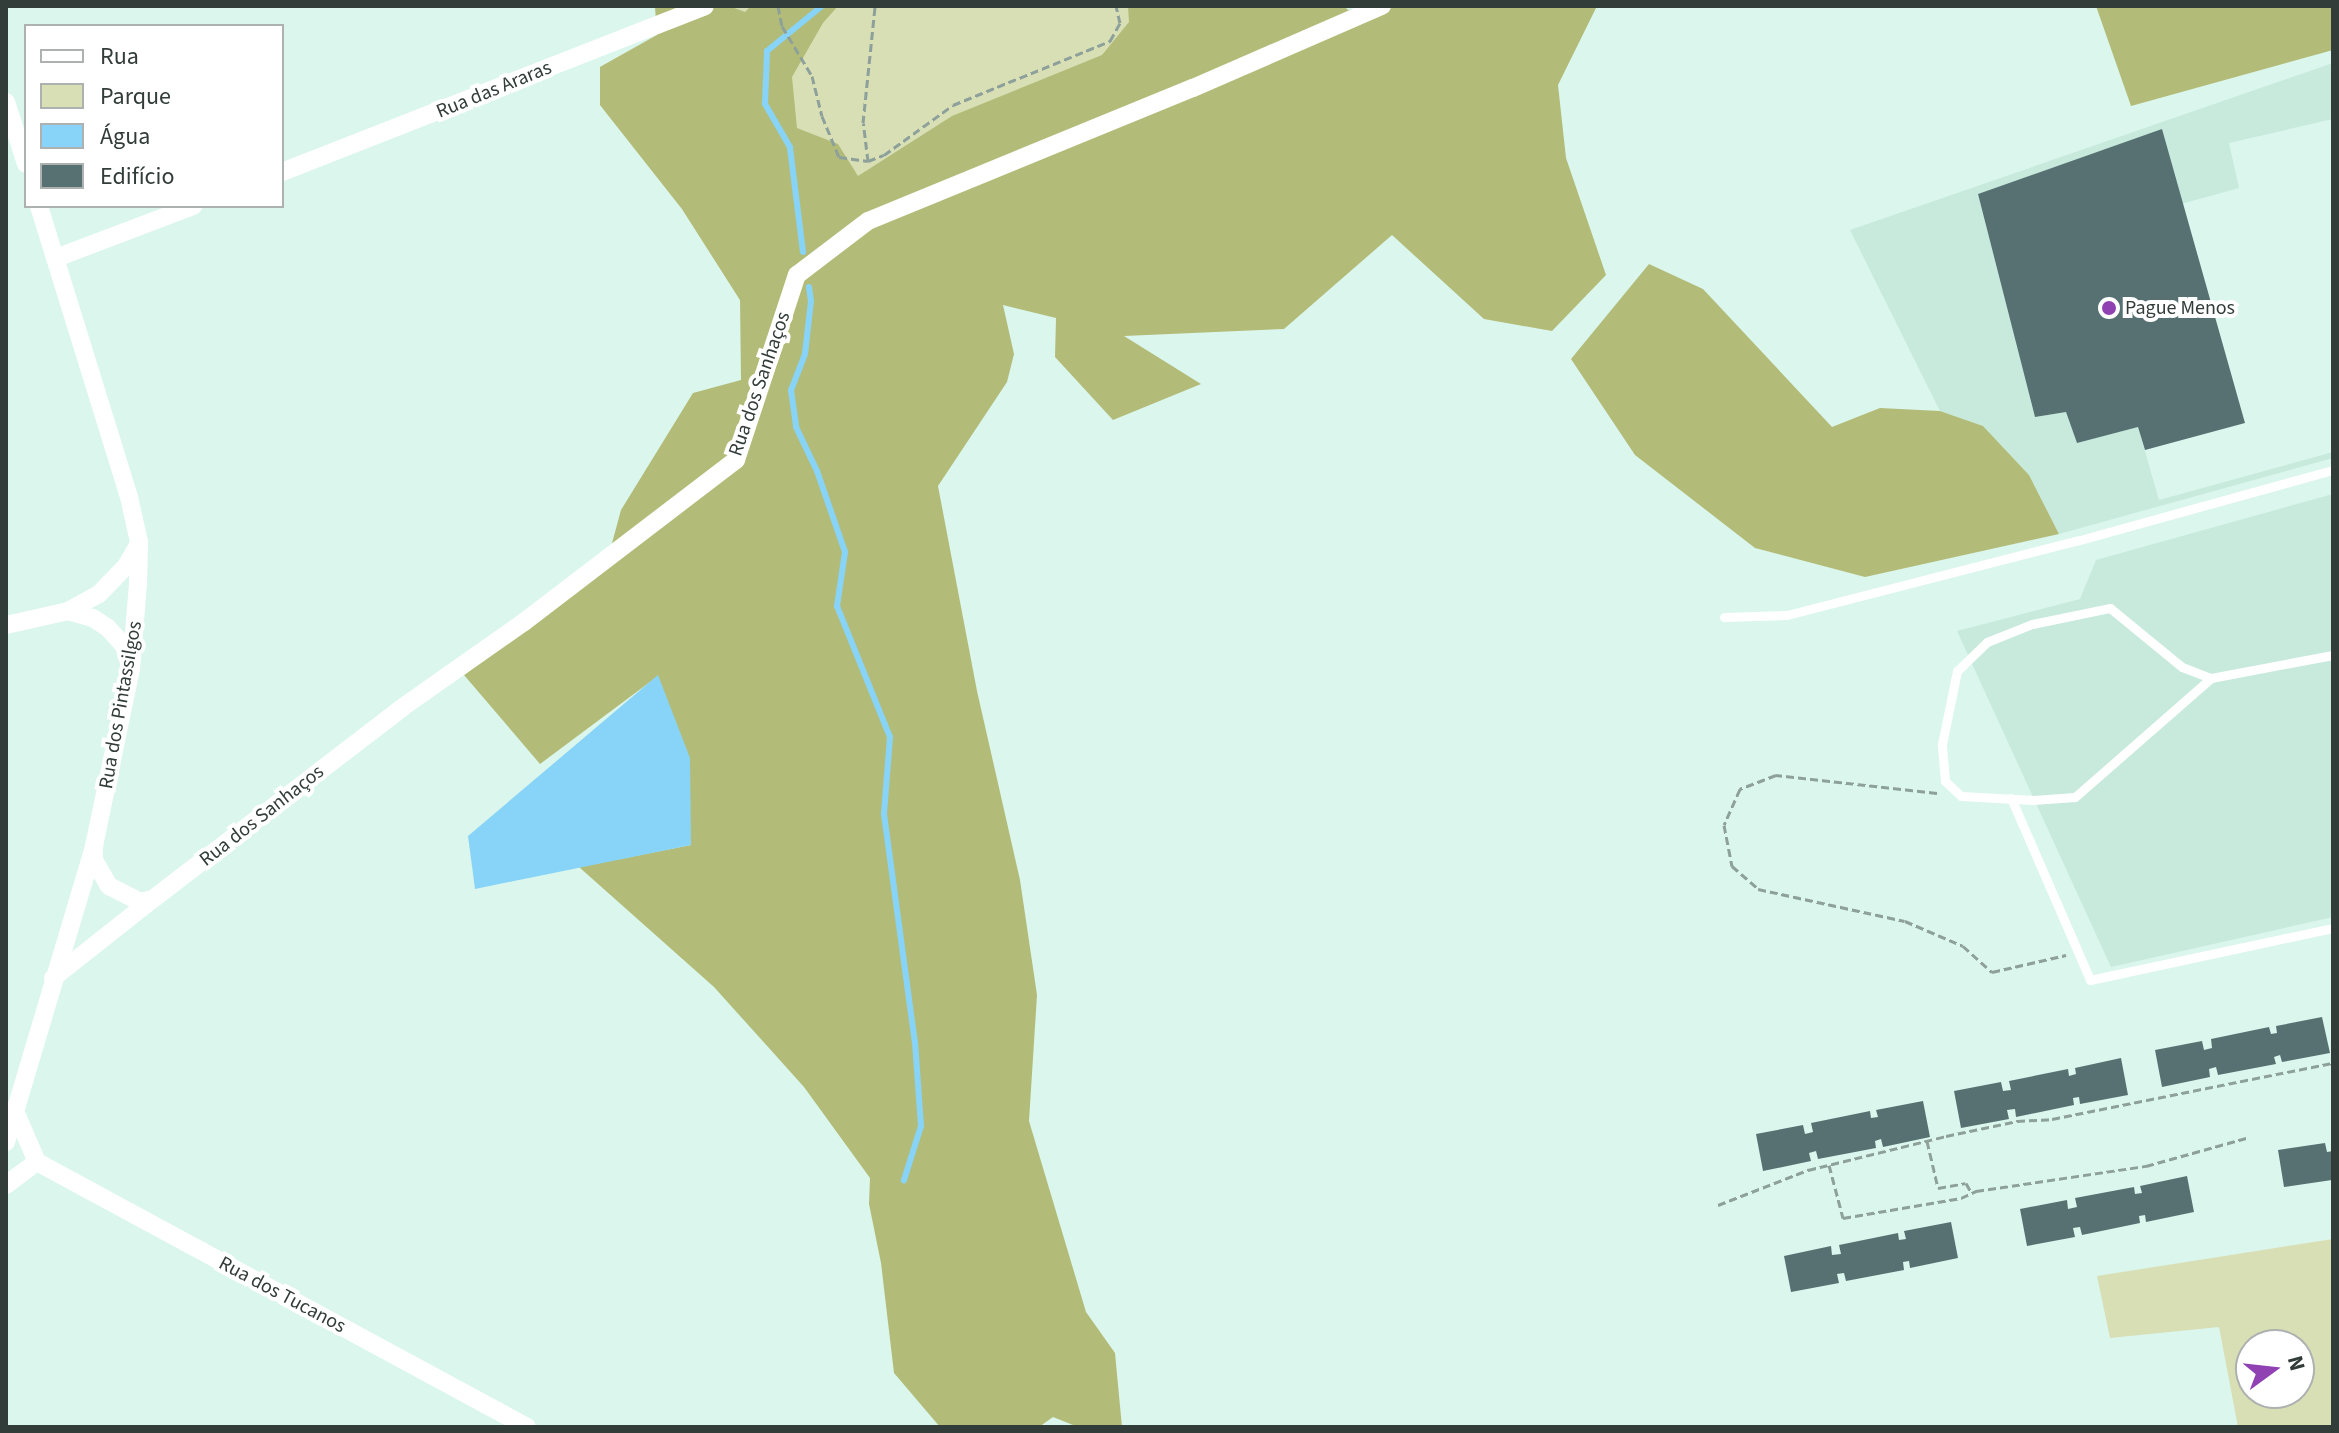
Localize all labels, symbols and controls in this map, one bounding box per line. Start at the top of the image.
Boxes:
legend [24,24,284,208]
text: Rua [100,39,139,74]
street label: Rua das Araras [433,56,555,124]
text: Parque [100,79,171,114]
text: Água [100,119,150,154]
text: Edifício [100,159,174,194]
place label: Pague Menos [2125,296,2235,320]
marker: Pague Menos [2100,299,2118,317]
street label: Rua dos Sanhaços [724,309,796,459]
street label: Rua dos Pintassilgos [94,619,148,791]
street label: Rua dos Sanhaços [195,760,329,872]
street label: Rua dos Tucanos [214,1251,350,1339]
north arrow [2235,1329,2315,1409]
text: N [2279,1352,2314,1375]

